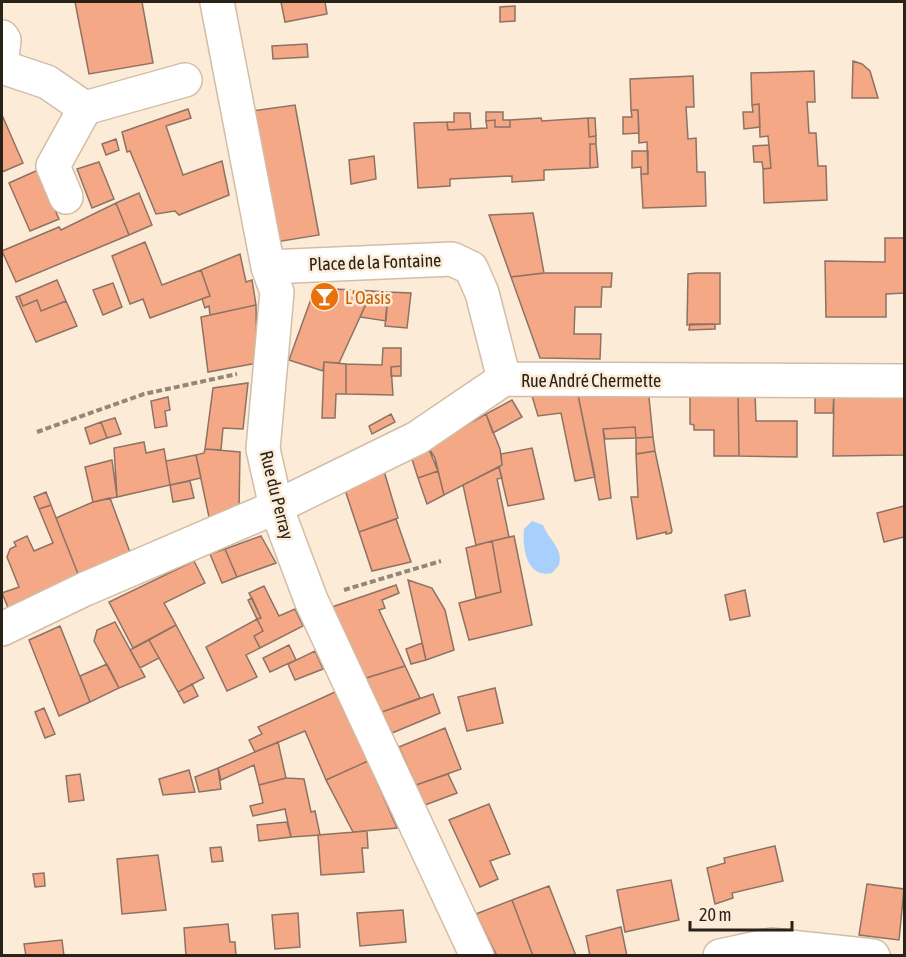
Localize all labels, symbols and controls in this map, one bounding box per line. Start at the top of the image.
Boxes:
street label: Place de la Fontaine [308,249,442,275]
bar icon: L’Oasis [308,281,340,313]
place label: L’Oasis [345,287,391,308]
street label: Rue André Chermette [521,370,661,391]
street label: Rue du Perray [256,448,298,542]
scale bar [690,894,792,932]
text: 20 m [699,904,731,925]

